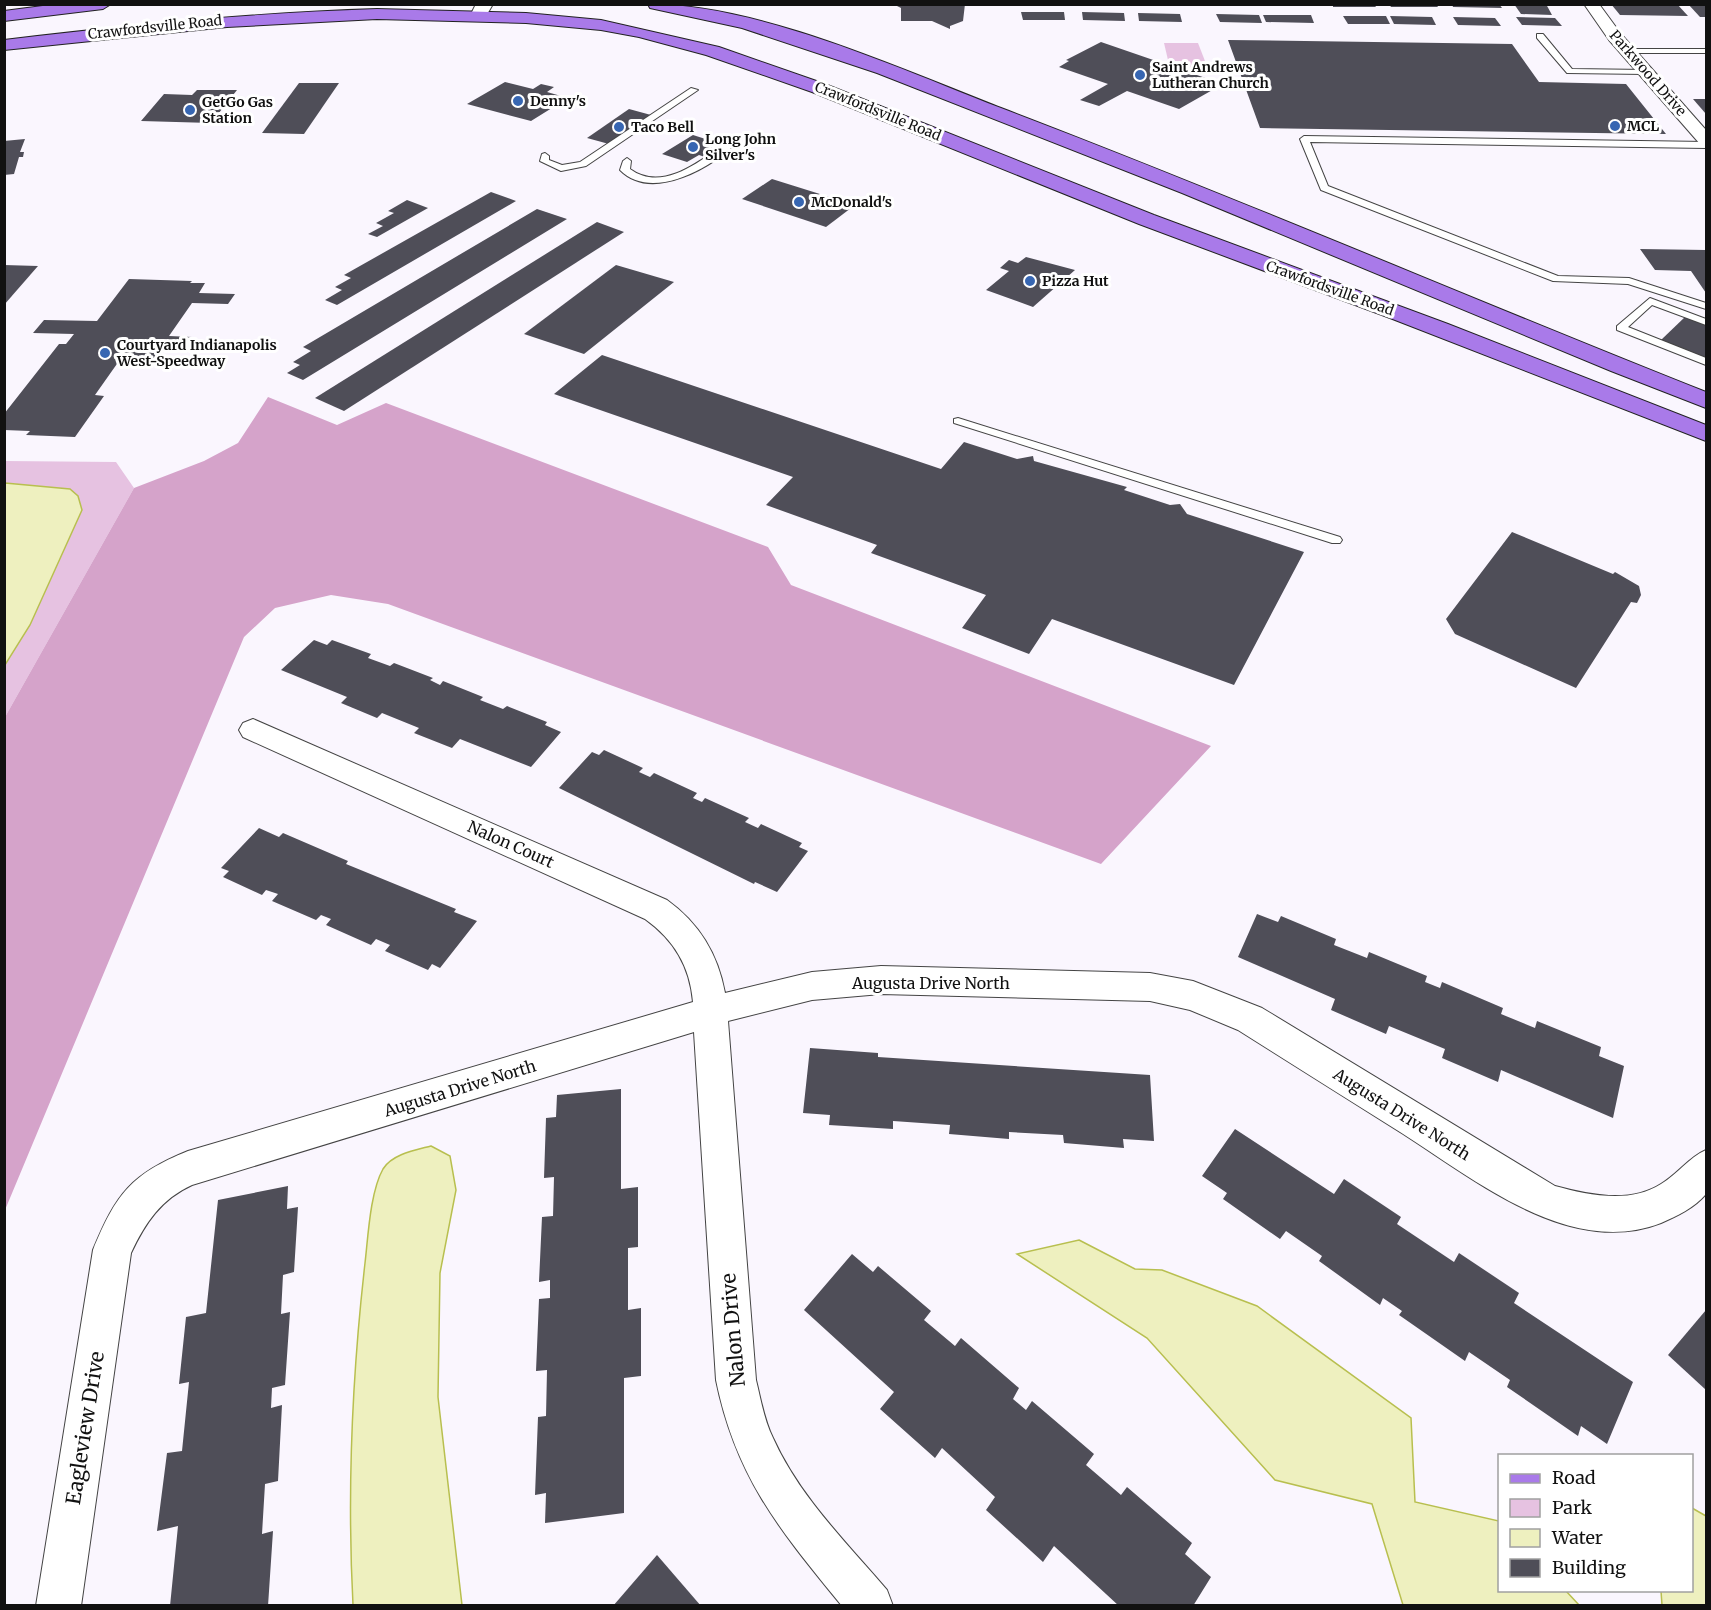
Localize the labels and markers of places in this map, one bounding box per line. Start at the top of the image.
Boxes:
place label: Saint Andrews Lutheran Church [1152,58,1269,92]
marker: Saint Andrews Lutheran Church [1133,68,1147,82]
place label: Denny's [530,92,586,110]
place label: GetGo Gas Station [202,93,273,127]
marker: Denny's [511,94,525,108]
marker: GetGo Gas Station [183,103,197,117]
place label: MCL [1627,117,1659,135]
place label: Taco Bell [631,118,695,136]
marker: MCL [1608,119,1622,133]
marker: Taco Bell [612,120,626,134]
place label: Long John Silver's [705,130,777,164]
marker: Long John Silver's [686,140,700,154]
place label: McDonald's [811,193,892,211]
marker: McDonald's [792,195,806,209]
place label: Pizza Hut [1042,272,1109,290]
marker: Pizza Hut [1023,274,1037,288]
place label: Courtyard Indianapolis West-Speedway [116,336,277,370]
marker: Courtyard Indianapolis West-Speedway [98,346,112,360]

